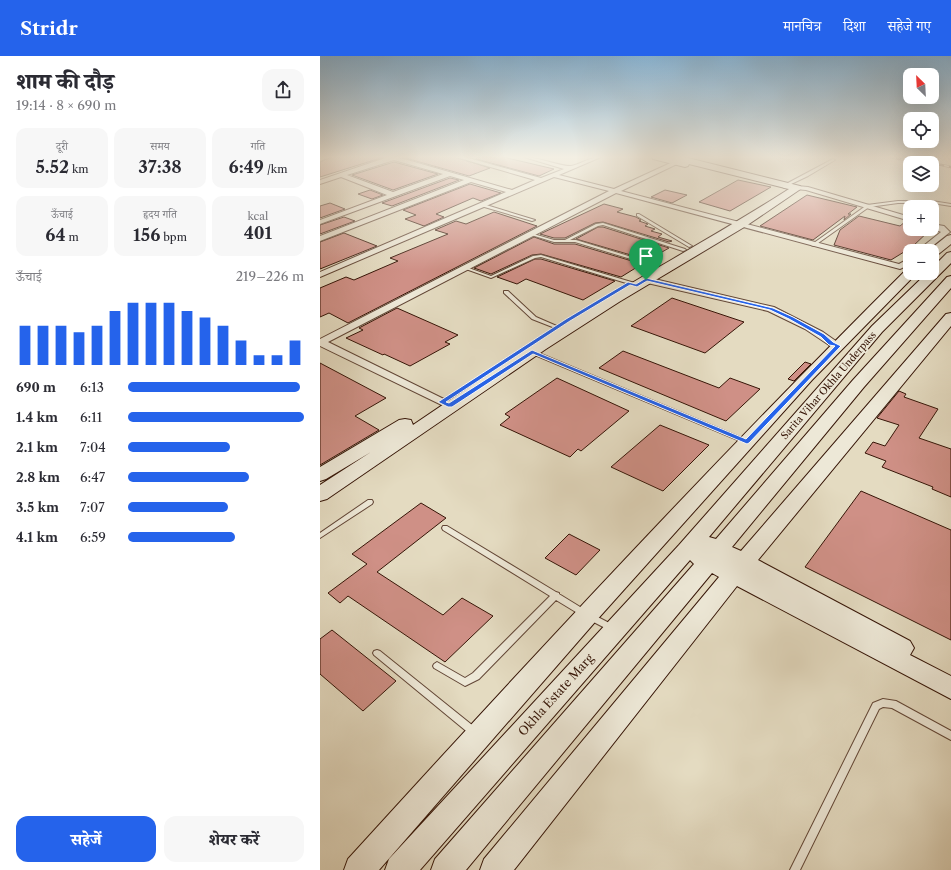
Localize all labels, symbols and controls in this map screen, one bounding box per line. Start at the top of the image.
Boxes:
text: Stridr [20,17,78,40]
text: मानचित्र [783,17,821,35]
text: दिशा [843,17,865,35]
text: सहेजे गए [887,17,931,35]
text: शाम की दौड़ [16,68,114,95]
north arrow [903,68,939,104]
map controls [903,68,939,280]
button: share [262,69,304,111]
text: 19:14 · 8 × 690 m [16,97,116,113]
button: locate [903,112,939,148]
text: दूरी [56,139,68,153]
text: समय [150,139,170,153]
text: गति [251,139,265,153]
button: layers [903,156,939,192]
text: 5.52 [35,157,69,177]
text: 37:38 [138,157,182,177]
text: 6:49 [229,157,264,177]
text: km [69,162,89,176]
text: /km [264,162,287,176]
button: + [903,200,939,236]
text: ऊँचाई [51,207,73,221]
text: हृदय गति [143,207,177,221]
text: kcal [248,209,268,223]
text: 401 [244,223,272,243]
text: 64 [45,225,66,245]
text: 156 [133,225,160,245]
text: m [66,230,79,244]
text: bpm [160,230,187,244]
pin [629,239,663,280]
button: − [903,244,939,280]
icon: arrive [635,245,657,267]
text: ऊँचाई [16,268,42,284]
text: 219–226 m [236,268,304,284]
street label: Sarita Vihar Okhla Underpass [778,329,879,442]
text: 690 m [16,379,56,395]
text: 6:13 [80,379,104,395]
text: 1.4 km [16,409,58,425]
text: 6:11 [80,409,102,425]
text: 2.1 km [16,439,58,455]
text: 7:04 [80,439,106,455]
text: 2.8 km [16,469,60,485]
text: 6:47 [80,469,105,485]
text: 3.5 km [16,499,59,515]
text: 7:07 [80,499,105,515]
text: 4.1 km [16,529,58,545]
text: 6:59 [80,529,106,545]
street label: Okhla Estate Marg [515,650,597,739]
button: सहेजें [16,816,156,862]
button: शेयर करें [164,816,304,862]

